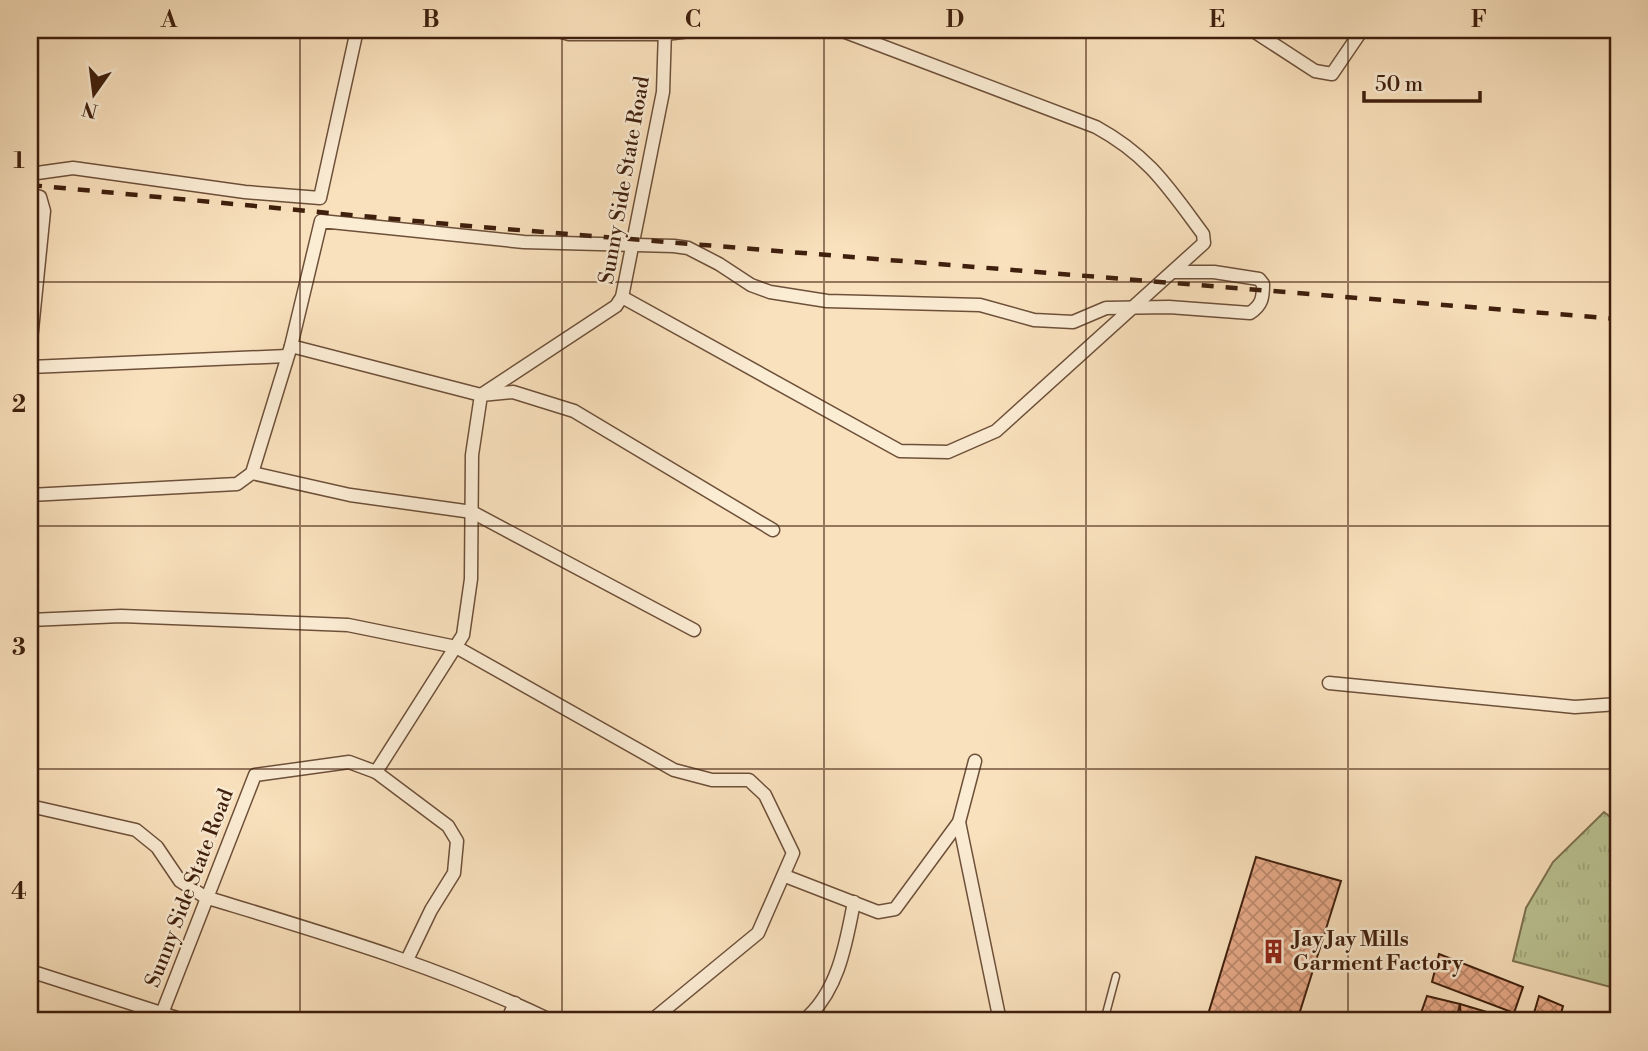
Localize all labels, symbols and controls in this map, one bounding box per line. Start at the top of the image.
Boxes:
text: A [160,6,178,34]
text: B [422,6,440,34]
text: C [685,6,701,34]
text: D [946,6,964,34]
text: E [1209,6,1225,34]
text: F [1471,6,1487,34]
north arrow [60,60,130,130]
scale bar [1364,60,1480,104]
text: 50 m [1375,72,1423,98]
street label: Sunny Side State Road [594,74,656,286]
text: N [80,96,100,123]
text: 1 [13,147,25,175]
text: 2 [12,391,26,419]
text: 3 [12,634,26,662]
street label: Sunny Side State Road [140,785,240,991]
text: 4 [11,878,27,906]
place label: Jay Jay Mills Garment Factory [1290,927,1464,977]
building icon: Jay Jay Mills Garment Factory [1259,937,1287,965]

